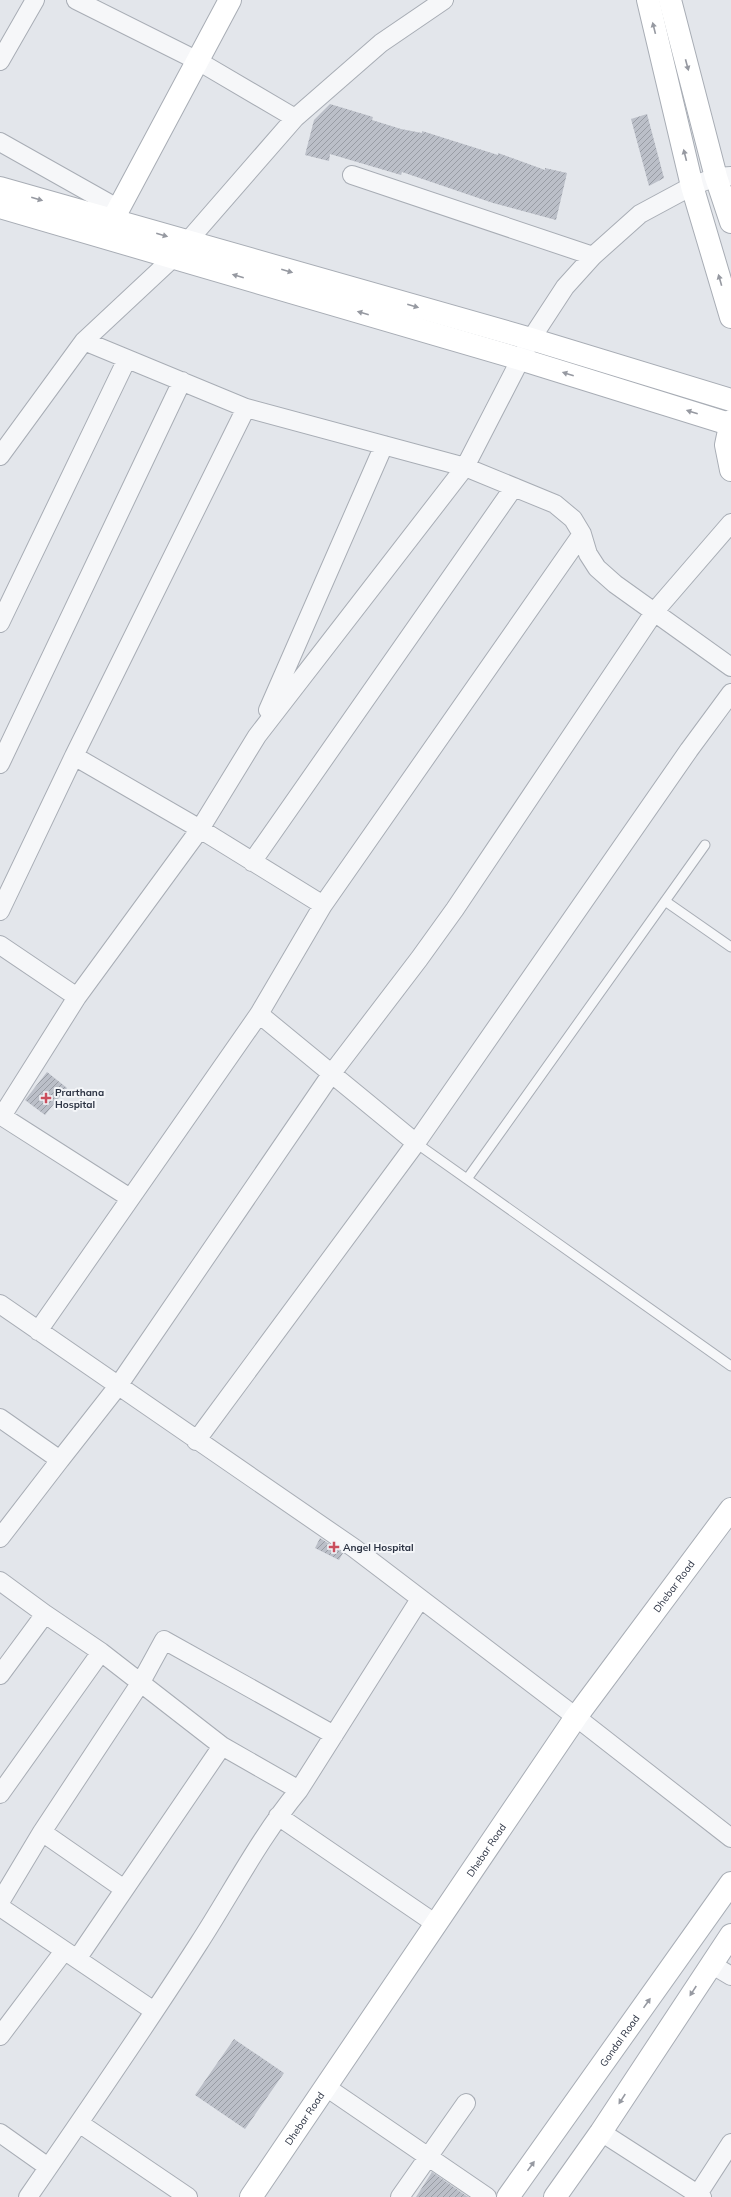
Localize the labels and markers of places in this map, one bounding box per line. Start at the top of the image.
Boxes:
place label: Prarthana Hospital [55,1086,104,1111]
marker: Prarthana Hospital [40,1092,52,1104]
marker: Angel Hospital [328,1541,340,1553]
place label: Angel Hospital [343,1541,414,1554]

